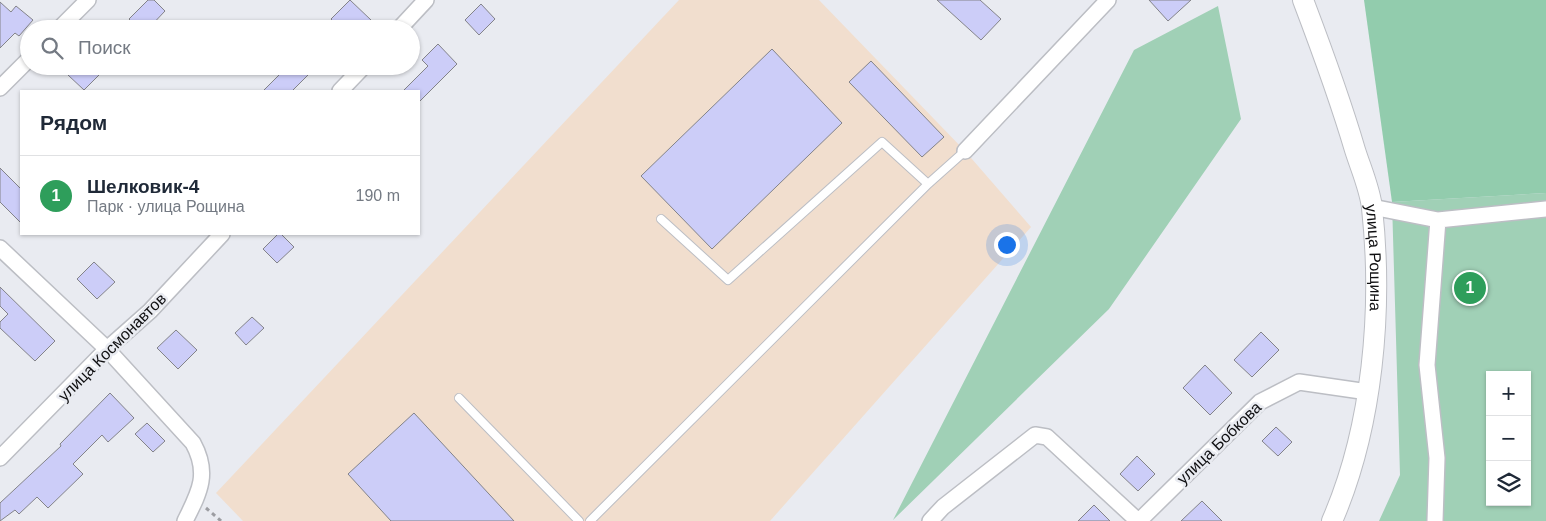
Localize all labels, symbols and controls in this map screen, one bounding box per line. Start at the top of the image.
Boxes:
search box [20,20,420,75]
icon: search [38,34,66,62]
text: Поиск [78,37,131,58]
text: Рядом [40,111,107,134]
text: Шелковик-4 [87,176,199,197]
text: 1 [52,187,60,204]
text: 190 m [356,187,400,204]
text: Парк · улица Рощина [87,198,245,215]
street label: улица Рощина [1363,203,1385,311]
your location [994,232,1020,258]
pin: 1 [1454,269,1486,307]
street label: улица Космонавтов [55,290,169,404]
map controls [1486,371,1531,506]
button: + [1486,371,1531,416]
street label: улица Бобкова [1173,399,1265,487]
button: − [1486,416,1531,461]
button: layers [1486,461,1531,506]

